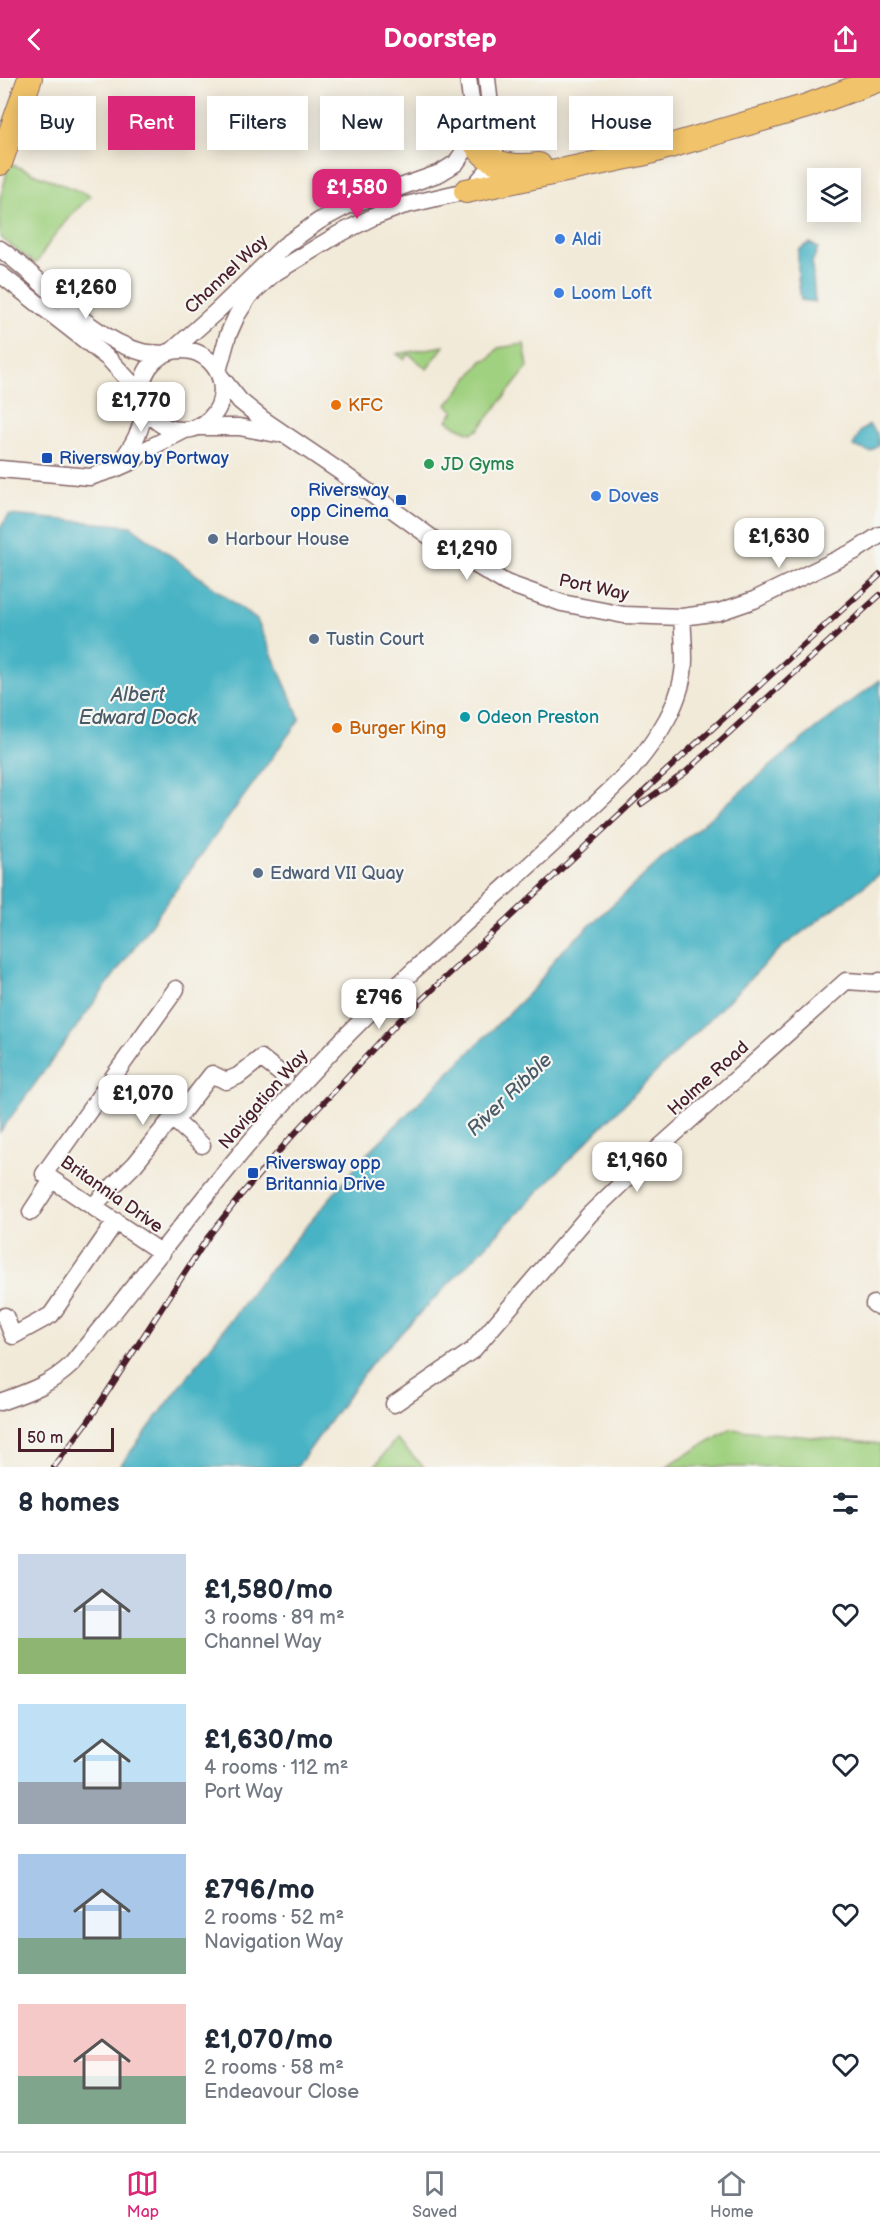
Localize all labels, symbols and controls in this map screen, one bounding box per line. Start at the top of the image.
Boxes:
icon: back [18,23,51,56]
text: Doorstep [383,23,497,55]
icon: share [829,23,862,56]
chip: Buy [18,96,96,150]
chip: Rent [108,96,195,150]
chip: Filters [207,96,308,150]
chip: New [320,96,404,150]
chip: Apartment [416,96,557,150]
chip: House [569,96,673,150]
map controls [807,168,861,222]
button: layers [807,168,861,222]
pin: £1,580 [308,169,406,220]
text: £1,580 [326,176,388,200]
place label: Aldi [572,229,601,250]
street label: Channel Way [180,230,273,318]
marker: Aldi [553,232,567,246]
pin: £1,260 [37,269,135,320]
text: £1,260 [55,276,117,300]
place label: Loom Loft [571,283,653,304]
marker: Loom Loft [552,286,566,300]
pin: £1,770 [92,382,190,433]
text: £1,770 [111,389,171,413]
place label: KFC [348,395,383,416]
marker: KFC [329,398,343,412]
place label: Riversway by Portway [59,448,230,469]
marker: Riversway by Portway [40,451,54,465]
place label: JD Gyms [441,454,514,475]
marker: JD Gyms [422,457,436,471]
place label: Riversway opp Cinema [290,480,390,522]
place label: Doves [608,486,659,507]
marker: Doves [589,489,603,503]
marker: Riversway opp Cinema [394,493,408,507]
pin: £1,630 [730,518,828,569]
text: £1,630 [748,525,810,549]
place label: Harbour House [225,529,350,550]
pin: £1,290 [418,530,516,581]
marker: Harbour House [206,532,220,546]
text: £1,290 [436,537,498,561]
street label: Port Way [557,570,632,605]
place label: Tustin Court [326,629,425,650]
marker: Tustin Court [307,632,321,646]
water label: Albert Edward Dock [79,683,198,730]
place label: Odeon Preston [477,707,599,728]
marker: Odeon Preston [458,710,472,724]
place label: Burger King [349,718,446,739]
marker: Burger King [330,721,344,735]
place label: Edward VII Quay [270,863,405,884]
marker: Edward VII Quay [251,866,265,880]
pin: £796 [343,979,415,1030]
text: £796 [355,986,403,1010]
street label: Holme Road [664,1037,753,1120]
street label: Navigation Way [214,1045,313,1153]
water label: River Ribble [462,1048,558,1141]
pin: £1,070 [94,1075,192,1126]
text: £1,070 [112,1082,174,1106]
pin: £1,960 [588,1142,686,1193]
text: £1,960 [606,1149,668,1173]
street label: Britannia Drive [56,1151,167,1238]
place label: Riversway opp Britannia Drive [265,1153,385,1195]
marker: Riversway opp Britannia Drive [246,1166,260,1180]
scale bar [18,1425,114,1452]
text: 50 m [27,1429,63,1448]
icon: filters [829,1487,862,1520]
text: 8 homes [18,1488,120,1519]
text: £1,580/mo [204,1575,333,1606]
icon: home [66,1578,138,1650]
icon: heart [829,1598,862,1631]
text: 3 rooms · 89 m² [204,1606,345,1630]
text: Channel Way [204,1630,322,1654]
text: £1,630/mo [204,1725,333,1756]
icon: home [66,1728,138,1800]
icon: heart [829,1748,862,1781]
text: 4 rooms · 112 m² [204,1756,348,1780]
text: Port Way [204,1780,283,1804]
text: £796/mo [204,1875,315,1906]
icon: home [66,1878,138,1950]
icon: heart [829,1898,862,1931]
text: 2 rooms · 52 m² [204,1906,344,1930]
text: Navigation Way [204,1930,343,1954]
text: £1,070/mo [204,2025,333,2056]
icon: home [66,2028,138,2100]
icon: heart [829,2048,862,2081]
text: 2 rooms · 58 m² [204,2056,344,2080]
text: Endeavour Close [204,2080,359,2104]
tab: Map [126,2167,159,2222]
tab: Saved [412,2167,457,2222]
tab: Home [710,2167,754,2222]

